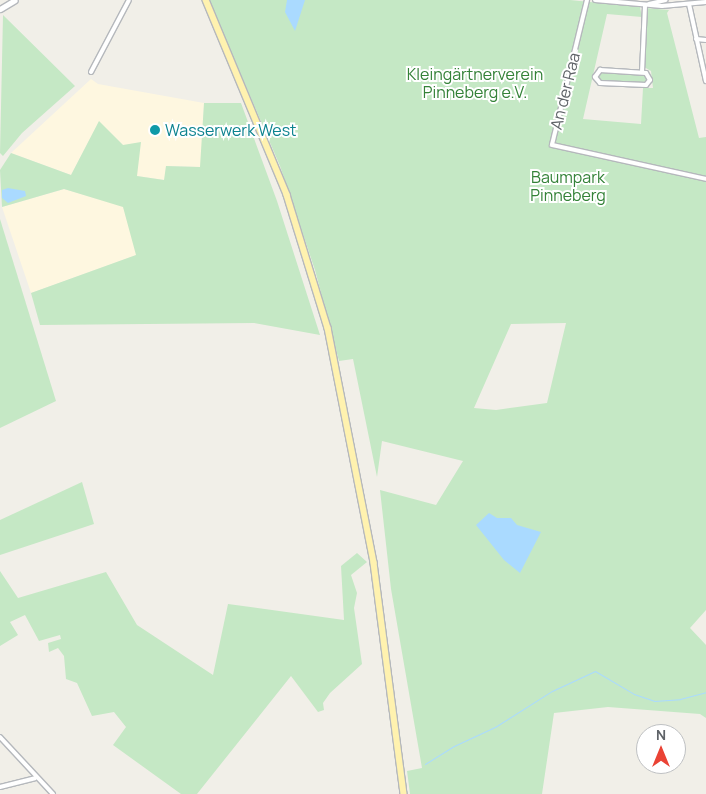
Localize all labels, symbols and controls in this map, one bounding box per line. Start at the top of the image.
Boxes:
street label: An der Raa [546,51,584,131]
park label: Kleingärtnerverein Pinneberg e.V. [407,64,543,102]
place label: Wasserwerk West [165,120,296,140]
marker: Wasserwerk West [149,124,161,136]
park label: Baumpark Pinneberg [530,167,606,205]
north arrow [636,724,686,774]
text: N [656,725,666,744]

